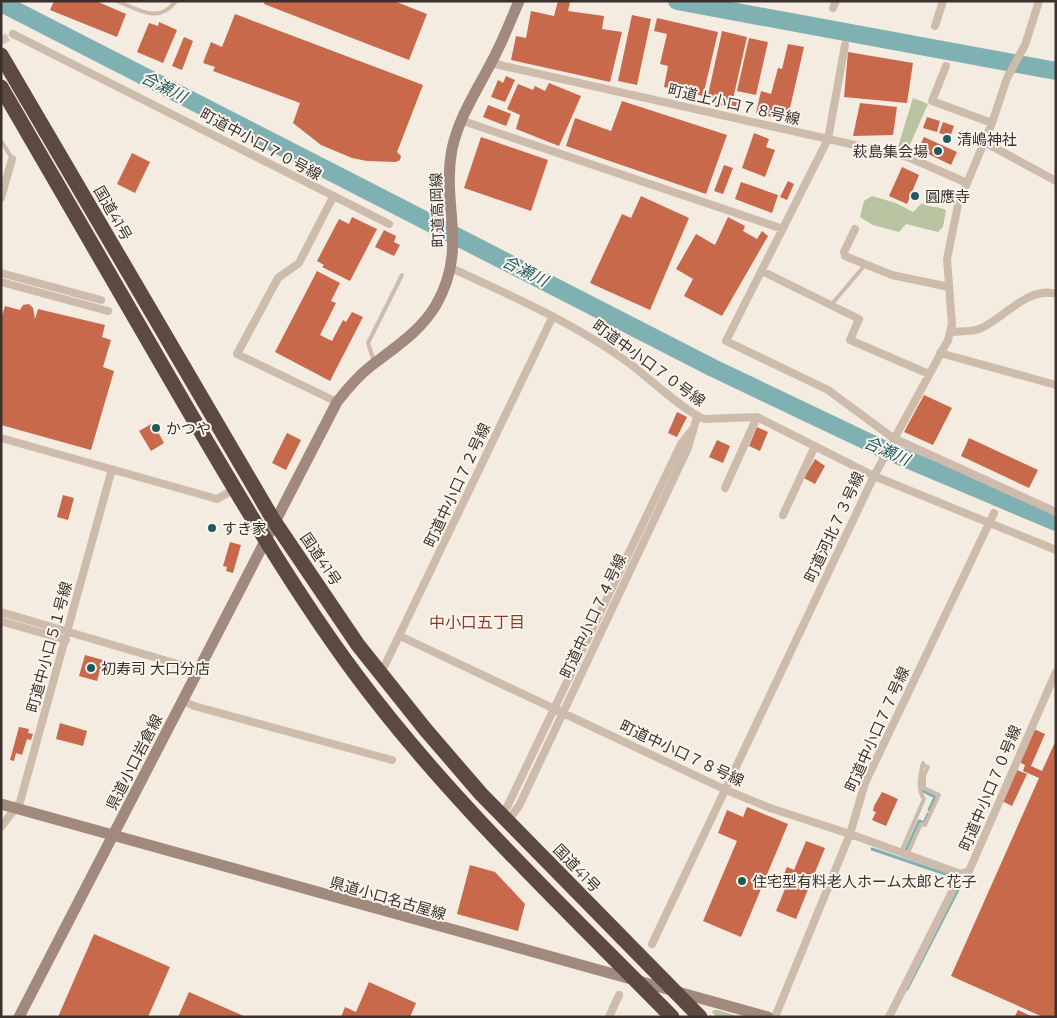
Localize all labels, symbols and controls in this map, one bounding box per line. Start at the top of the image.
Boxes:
water label: 合瀬川 [138,68,191,107]
street label: 町道上小口７８号線 [666,80,802,128]
street label: 町道中小口７０号線 [197,104,325,184]
place label: 清嶋神社 [957,130,1017,149]
marker: 清嶋神社 [941,133,953,145]
place label: 萩島集会場 [853,142,928,161]
marker: 萩島集会場 [932,145,944,157]
street label: 町道高岡線 [426,172,448,248]
street label: 国道41号 [90,182,136,244]
place label: 圓應寺 [925,187,970,206]
marker: 圓應寺 [909,190,921,202]
water label: 合瀬川 [499,252,552,291]
street label: 町道中小口７０号線 [589,316,709,410]
place label: かつや [166,419,211,438]
street label: 町道中小口７２号線 [420,420,494,550]
marker: かつや [150,422,162,434]
water label: 合瀬川 [861,433,915,470]
street label: 町道河北７３号線 [800,469,868,585]
place label: すき家 [222,519,267,538]
marker: すき家 [206,522,218,534]
street label: 国道41号 [296,529,346,589]
street label: 町道中小口７４号線 [556,551,630,681]
street label: 町道中小口５１号線 [22,579,76,715]
district label: 中小口五丁目 [429,613,525,632]
place label: 初寿司 大口分店 [101,659,210,678]
marker: 初寿司 大口分店 [85,662,97,674]
street label: 町道中小口７７号線 [841,663,913,795]
street label: 県道小口岩倉線 [102,711,166,813]
street label: 町道中小口７８号線 [617,716,747,790]
street label: 町道中小口７０号線 [955,722,1025,854]
street label: 国道41号 [549,840,605,896]
street label: 県道小口名古屋線 [328,872,448,924]
place label: 住宅型有料老人ホーム太郎と花子 [752,872,977,891]
marker: 住宅型有料老人ホーム太郎と花子 [736,875,748,887]

